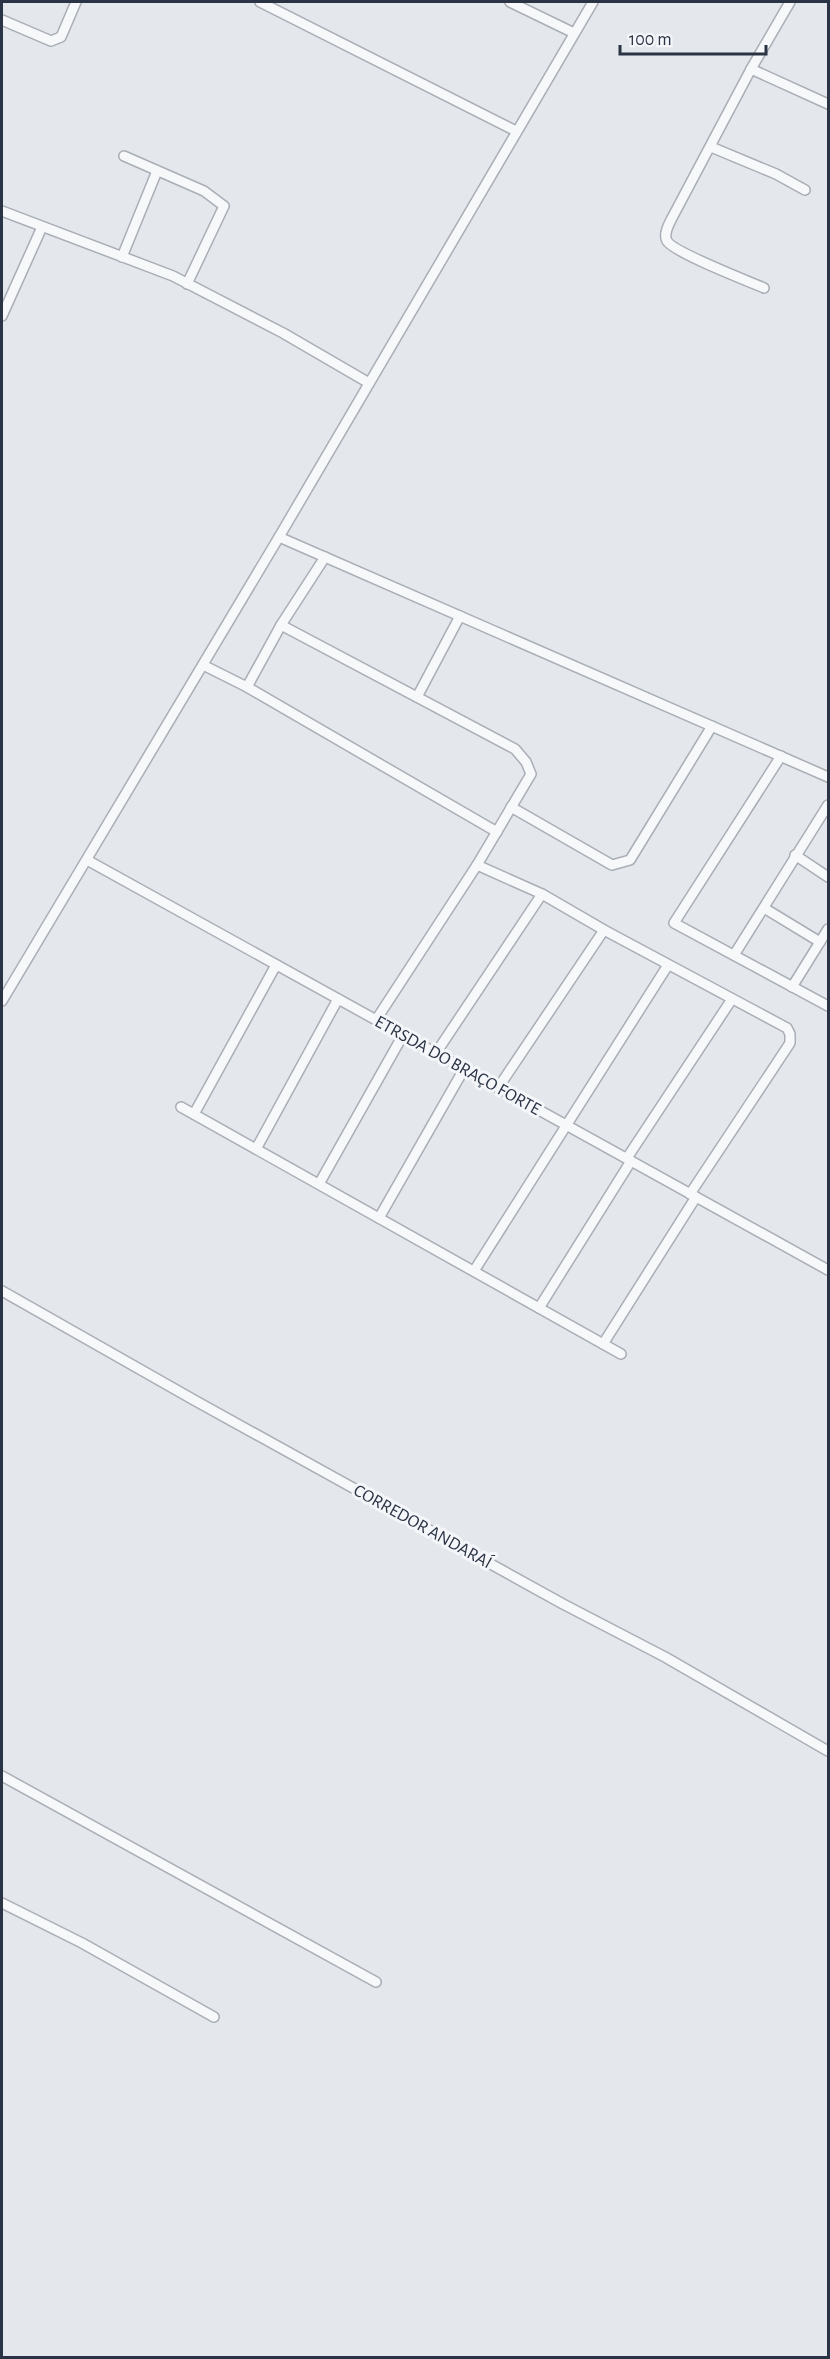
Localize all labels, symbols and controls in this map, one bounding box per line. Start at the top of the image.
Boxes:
scale bar [620,18,766,56]
text: 100 m [629,31,672,49]
street label: ETRSDA DO BRAÇO FORTE [372,1013,544,1119]
street label: CORREDOR ANDARAÍ [350,1479,496,1572]

